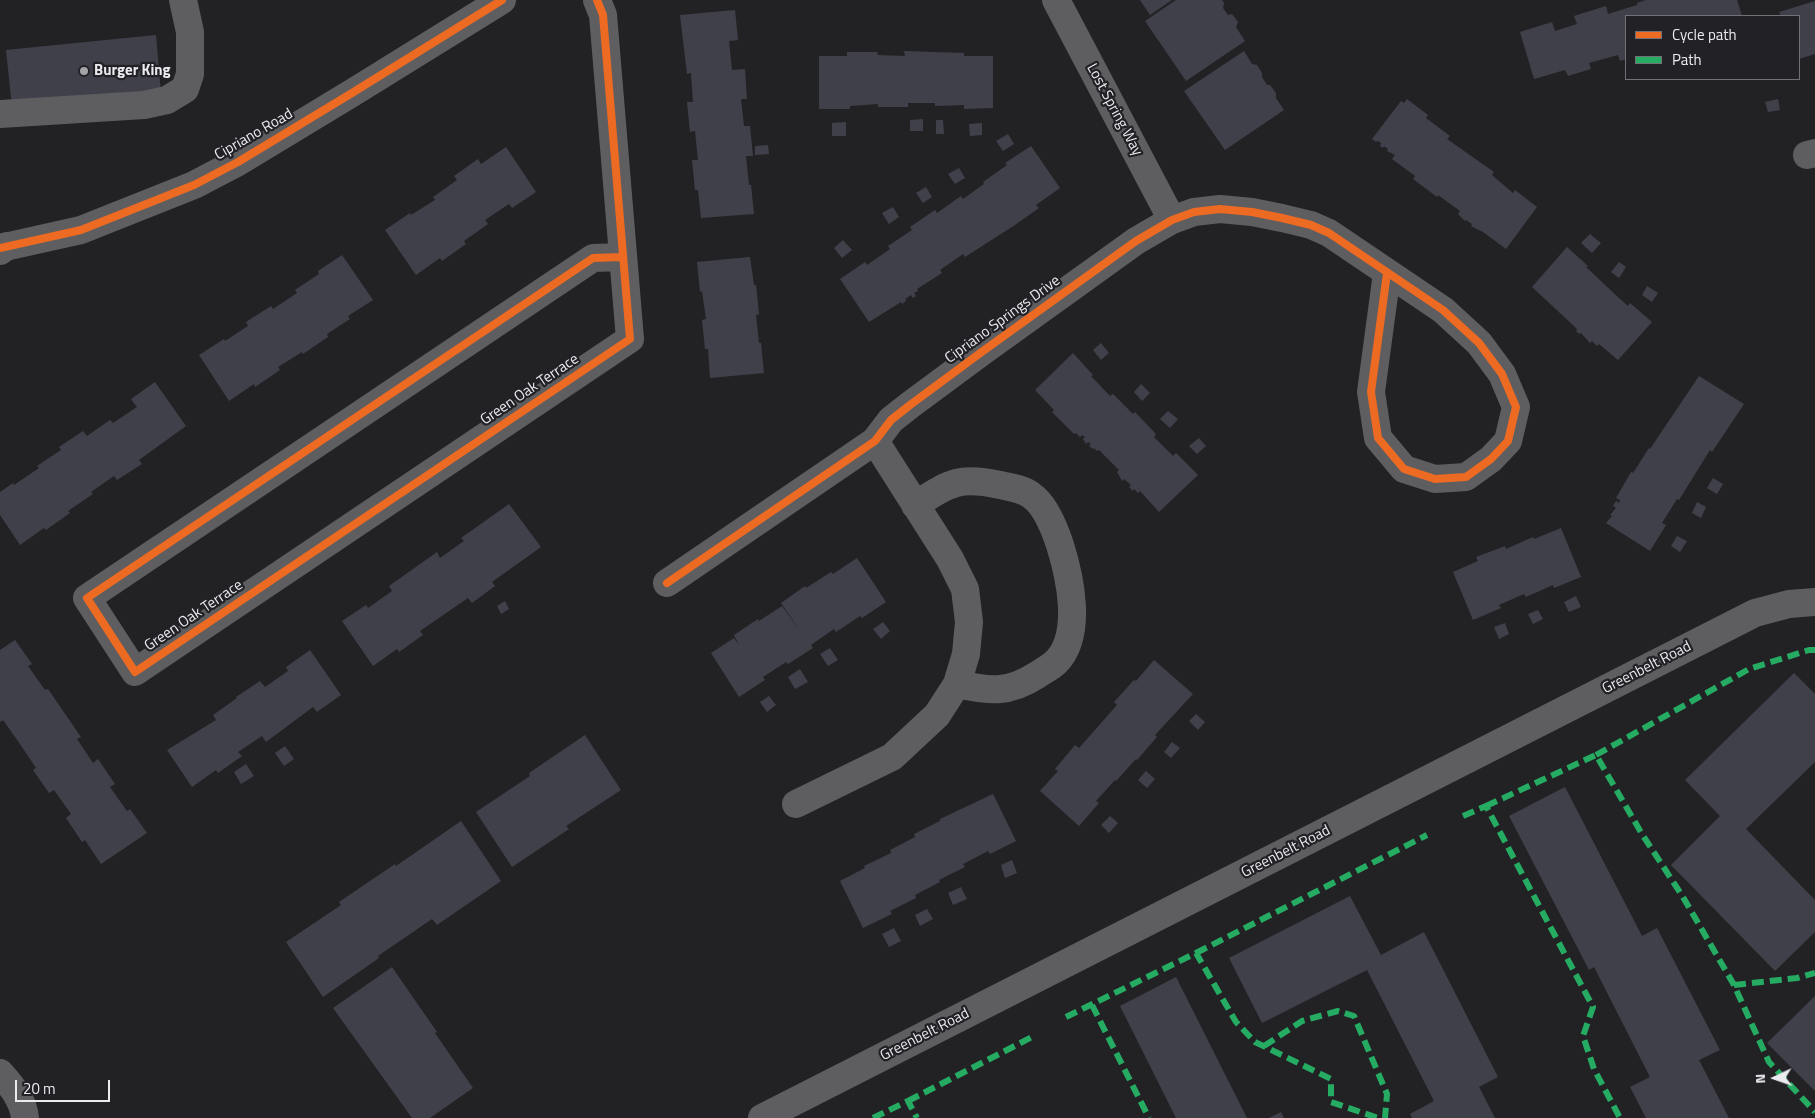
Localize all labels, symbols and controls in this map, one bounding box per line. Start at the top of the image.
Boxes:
legend [1625,15,1800,80]
text: Cycle path [1672,23,1737,46]
text: Path [1672,48,1702,71]
street label: Lost Spring Way [1082,61,1146,159]
place label: Burger King [94,62,171,80]
marker: Burger King [78,65,90,77]
street label: Cipriano Road [212,105,296,165]
street label: Cipriano Springs Drive [942,272,1064,368]
street label: Green Oak Terrace [477,350,583,430]
street label: Green Oak Terrace [141,576,247,656]
street label: Greenbelt Road [1599,638,1695,698]
street label: Greenbelt Road [1238,822,1334,882]
street label: Greenbelt Road [877,1005,973,1065]
north arrow [1750,1053,1800,1103]
scale bar [18,1070,112,1102]
text: N [1749,1073,1770,1084]
text: 20 m [23,1077,56,1100]

